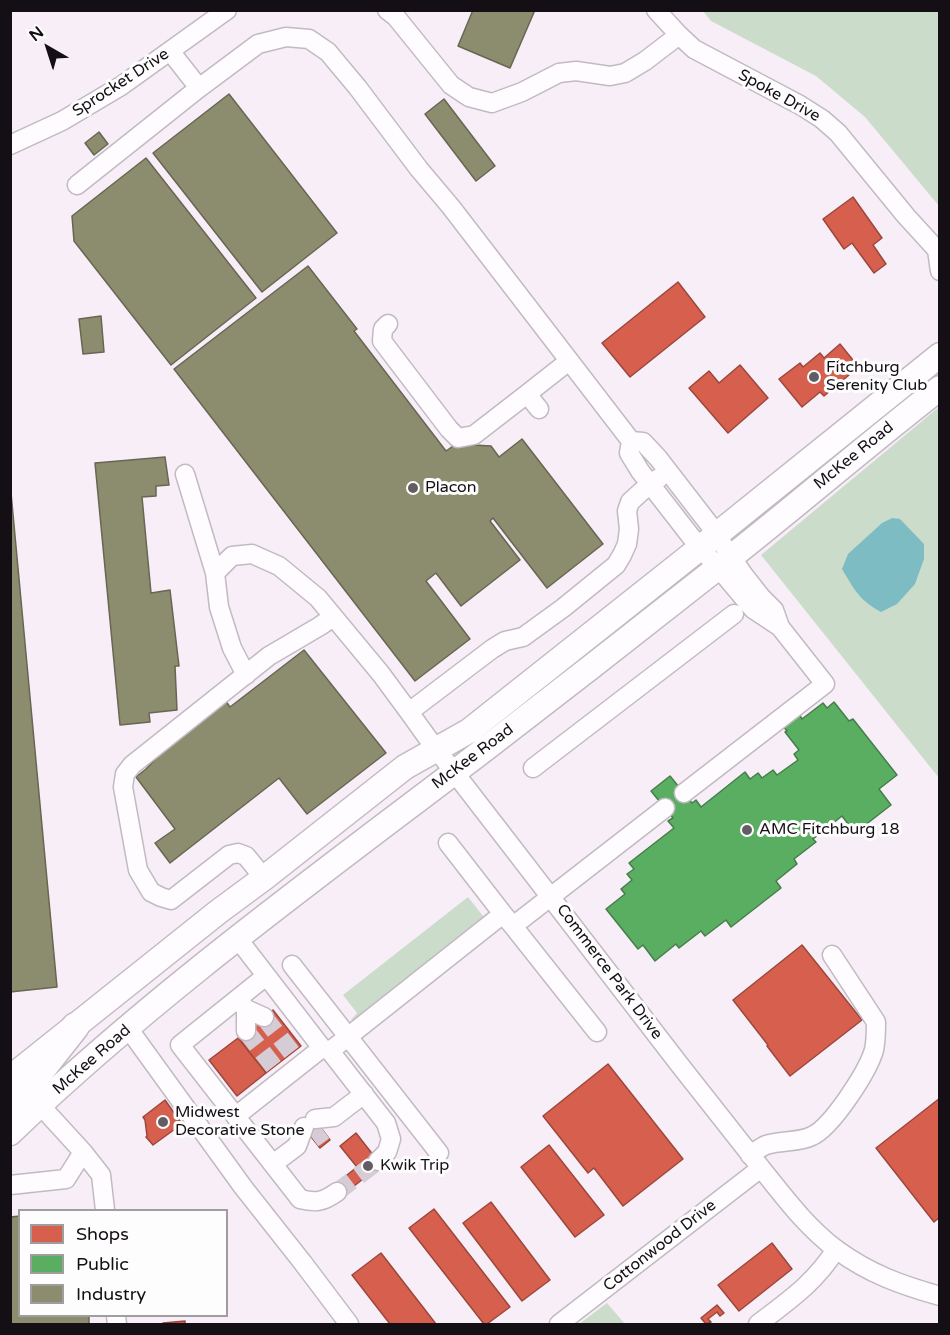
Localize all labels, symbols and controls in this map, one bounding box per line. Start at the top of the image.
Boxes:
north arrow [18,18,78,78]
text: N [25,22,48,46]
street label: Sprocket Drive [69,45,173,121]
street label: Spoke Drive [735,66,823,126]
place label: Fitchburg Serenity Club [826,358,927,396]
marker: Fitchburg Serenity Club [807,370,821,384]
street label: McKee Road [810,418,898,494]
place label: Placon [425,478,477,498]
marker: Placon [406,481,420,495]
street label: McKee Road [429,720,517,794]
place label: AMC Fitchburg 18 [759,820,900,840]
marker: AMC Fitchburg 18 [740,823,754,837]
street label: Commerce Park Drive [552,901,666,1043]
street label: McKee Road [49,1021,135,1099]
place label: Midwest Decorative Stone [175,1103,305,1141]
marker: Midwest Decorative Stone [156,1115,170,1129]
place label: Kwik Trip [380,1156,449,1176]
marker: Kwik Trip [361,1159,375,1173]
street label: Cottonwood Drive [600,1196,720,1296]
legend [18,1209,228,1317]
text: Shops [76,1223,129,1245]
text: Public [76,1253,129,1275]
text: Industry [76,1283,146,1305]

